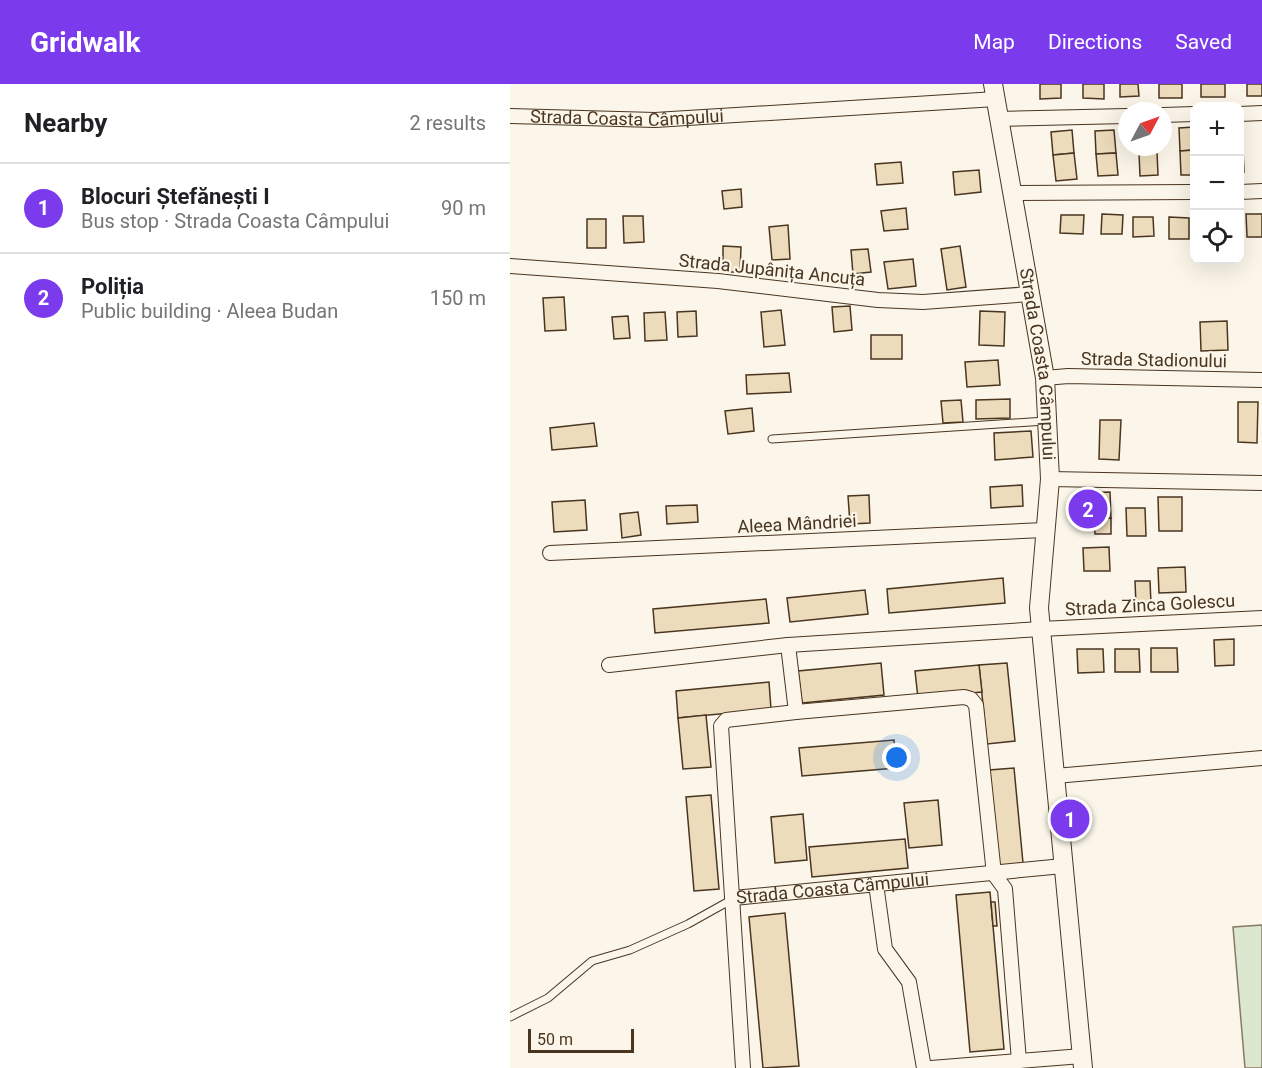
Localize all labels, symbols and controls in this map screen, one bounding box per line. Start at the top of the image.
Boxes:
text: Gridwalk [30,26,140,59]
text: Map [973,30,1015,54]
text: Directions [1048,30,1142,54]
text: Saved [1175,30,1232,54]
north arrow [1118,102,1172,156]
map controls [1190,102,1244,264]
button: + [1190,102,1244,156]
street label: Strada Coasta Câmpului [530,105,724,130]
text: Nearby [24,108,107,138]
text: 2 results [410,111,486,135]
button: − [1190,156,1244,210]
text: Blocuri Ștefănești I [81,184,270,209]
text: 1 [38,196,49,220]
text: 90 m [441,196,486,220]
text: Bus stop · Strada Coasta Câmpului [81,209,389,233]
button: locate [1190,210,1244,264]
street label: Strada Jupânița Ancuța [678,249,866,291]
street label: Strada Coasta Câmpului [1016,266,1060,461]
text: Poliția [81,274,144,299]
text: 2 [38,286,49,310]
text: 150 m [430,286,486,310]
text: Public building · Aleea Budan [81,299,338,323]
street label: Strada Stadionului [1081,348,1227,371]
pin: 2 [1068,486,1108,532]
street label: Aleea Mândriei [737,510,857,537]
street label: Strada Zinca Golescu [1064,590,1236,619]
your location [882,743,911,772]
pin: 1 [1050,796,1090,842]
street label: Strada Coasta Câmpului [735,868,930,908]
scale bar [528,1026,634,1054]
text: 50 m [537,1030,573,1049]

